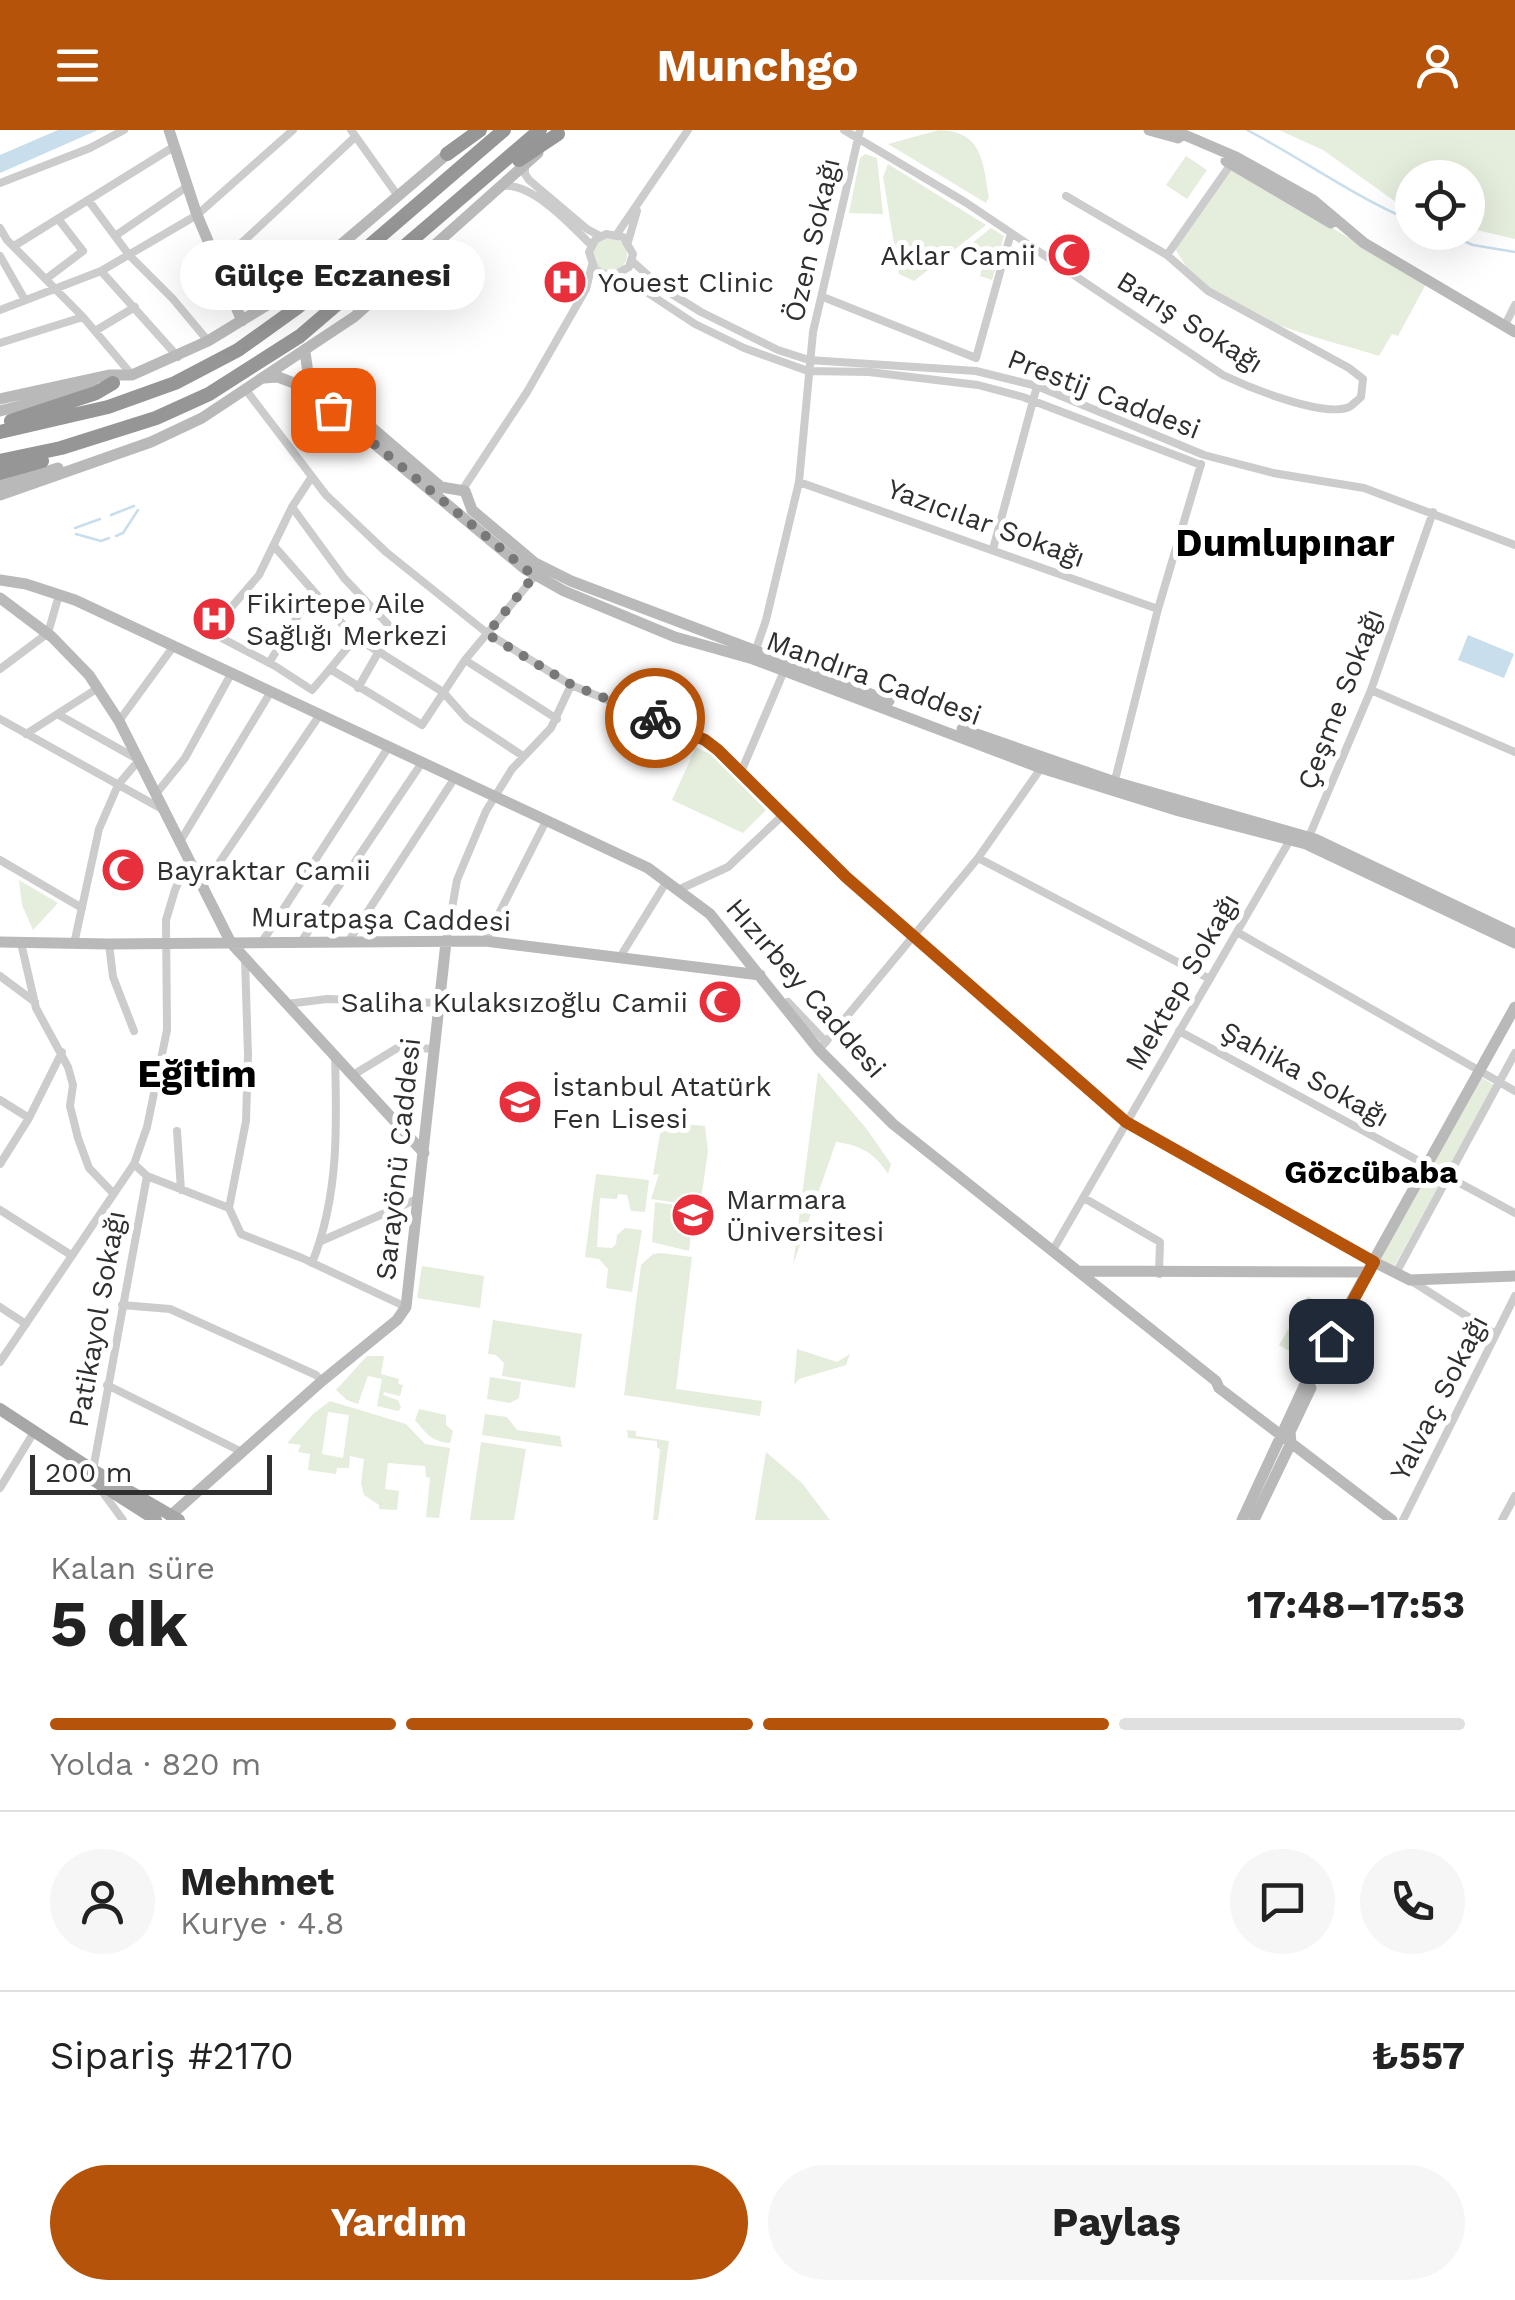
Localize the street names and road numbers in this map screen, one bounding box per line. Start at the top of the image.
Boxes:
street label: Özen Sokağı [777,155,847,325]
street label: Barış Sokağı [1111,264,1269,380]
street label: Prestij Caddesi [1003,342,1205,446]
street label: Yazıcılar Sokağı [883,472,1089,574]
street label: Çeşme Sokağı [1290,604,1390,794]
street label: Mandıra Caddesi [762,624,986,732]
street label: Mektep Sokağı [1118,887,1246,1077]
street label: Hızırbey Caddesi [719,892,893,1084]
street label: Muratpaşa Caddesi [250,900,512,938]
street label: Şahika Sokağı [1215,1014,1395,1134]
street label: Sarayönü Caddesi [369,1036,427,1282]
street label: Patikayol Sokağı [62,1208,132,1430]
street label: Yalvaç Sokağı [1383,1310,1495,1486]

